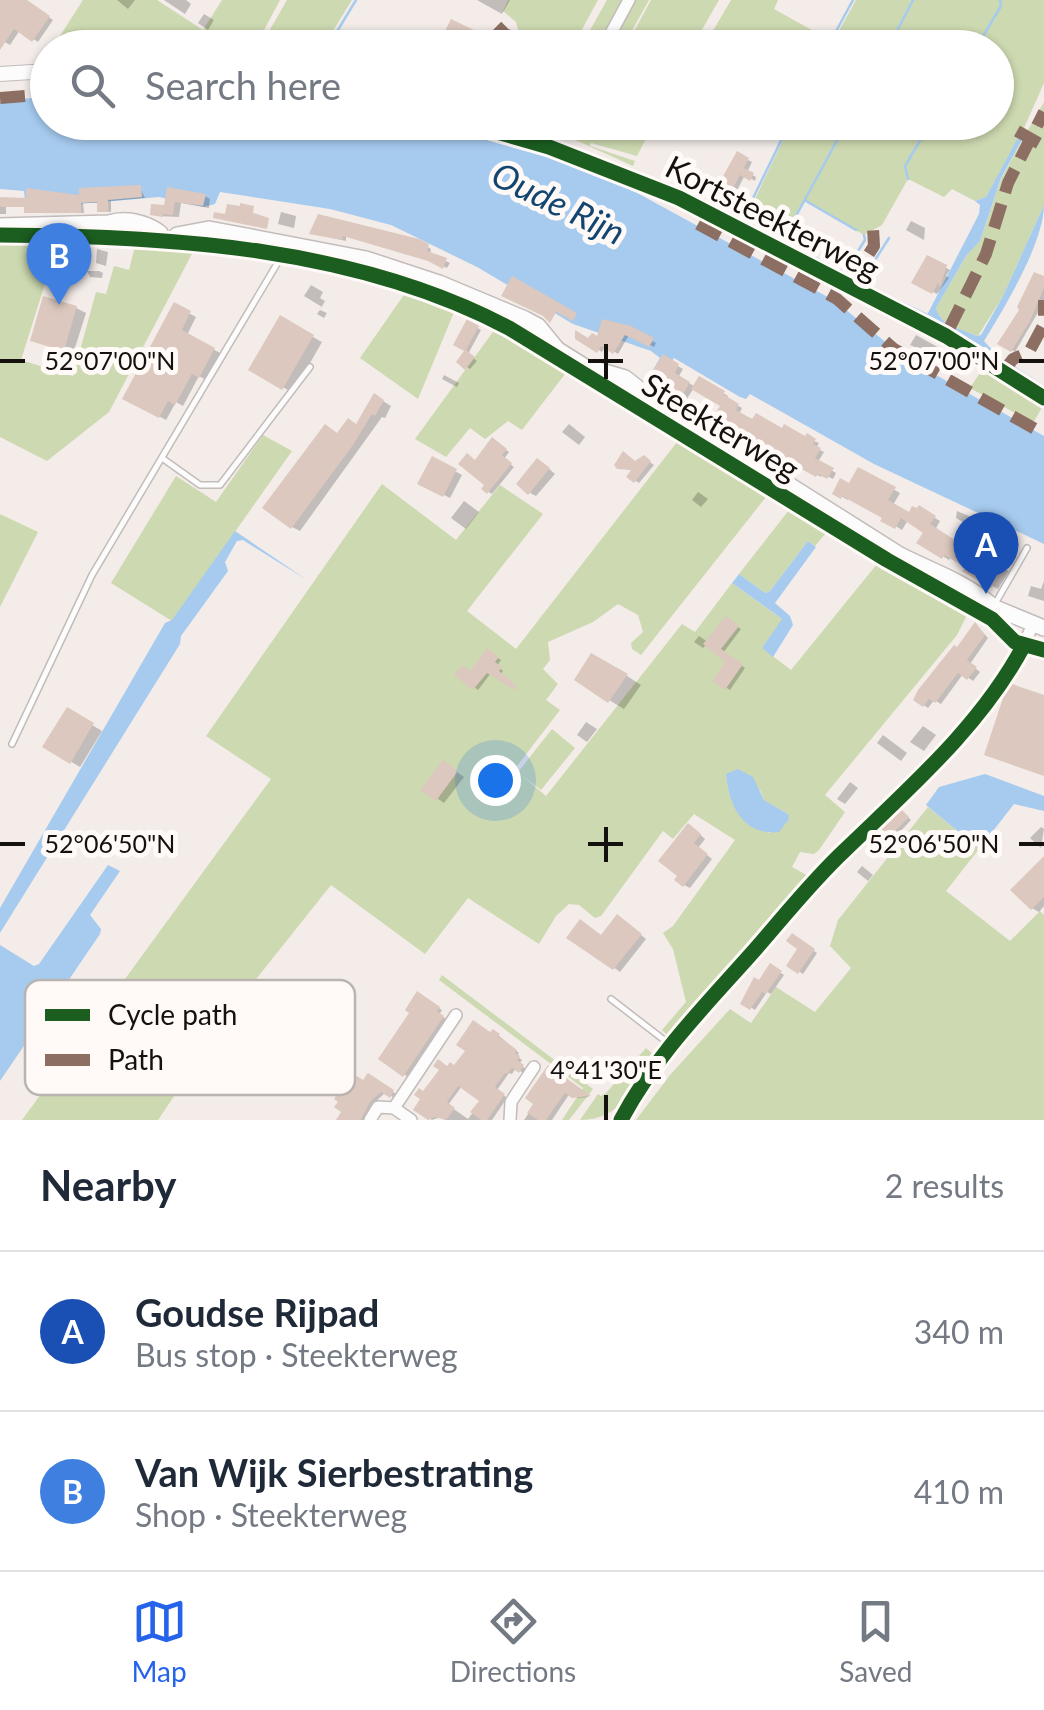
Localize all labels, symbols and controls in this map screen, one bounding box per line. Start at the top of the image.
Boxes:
search box [30,30,1014,140]
icon: search [65,58,120,113]
text: Search here [145,62,341,108]
street label: Kortsteekterweg [659,146,887,288]
water label: Oude Rijn [486,152,632,252]
pin: B [27,222,92,305]
text: 52°07'00"N [45,345,175,375]
text: 52°07'00"N [869,345,999,375]
street label: Steekterweg [635,364,807,488]
pin: A [954,512,1018,594]
your location [470,755,521,806]
text: 52°06'50"N [45,828,175,858]
text: 52°06'50"N [869,828,999,858]
legend [25,980,355,1095]
text: Cycle path [108,997,237,1031]
text: Path [108,1042,164,1076]
text: 4°41'30"E [550,1054,662,1084]
text: Nearby [40,1160,177,1210]
text: 2 results [885,1166,1004,1205]
text: Goudse Rijpad [135,1289,379,1335]
text: A [61,1312,84,1351]
text: 340 m [914,1312,1004,1351]
text: Bus stop · Steekterweg [135,1335,458,1374]
text: Van Wijk Sierbestrating [135,1449,533,1495]
text: B [62,1472,83,1511]
text: 410 m [914,1472,1004,1511]
text: Shop · Steekterweg [135,1495,407,1534]
tab: Map [132,1594,187,1688]
tab: Directions [450,1594,576,1688]
tab: Saved [839,1594,912,1688]

